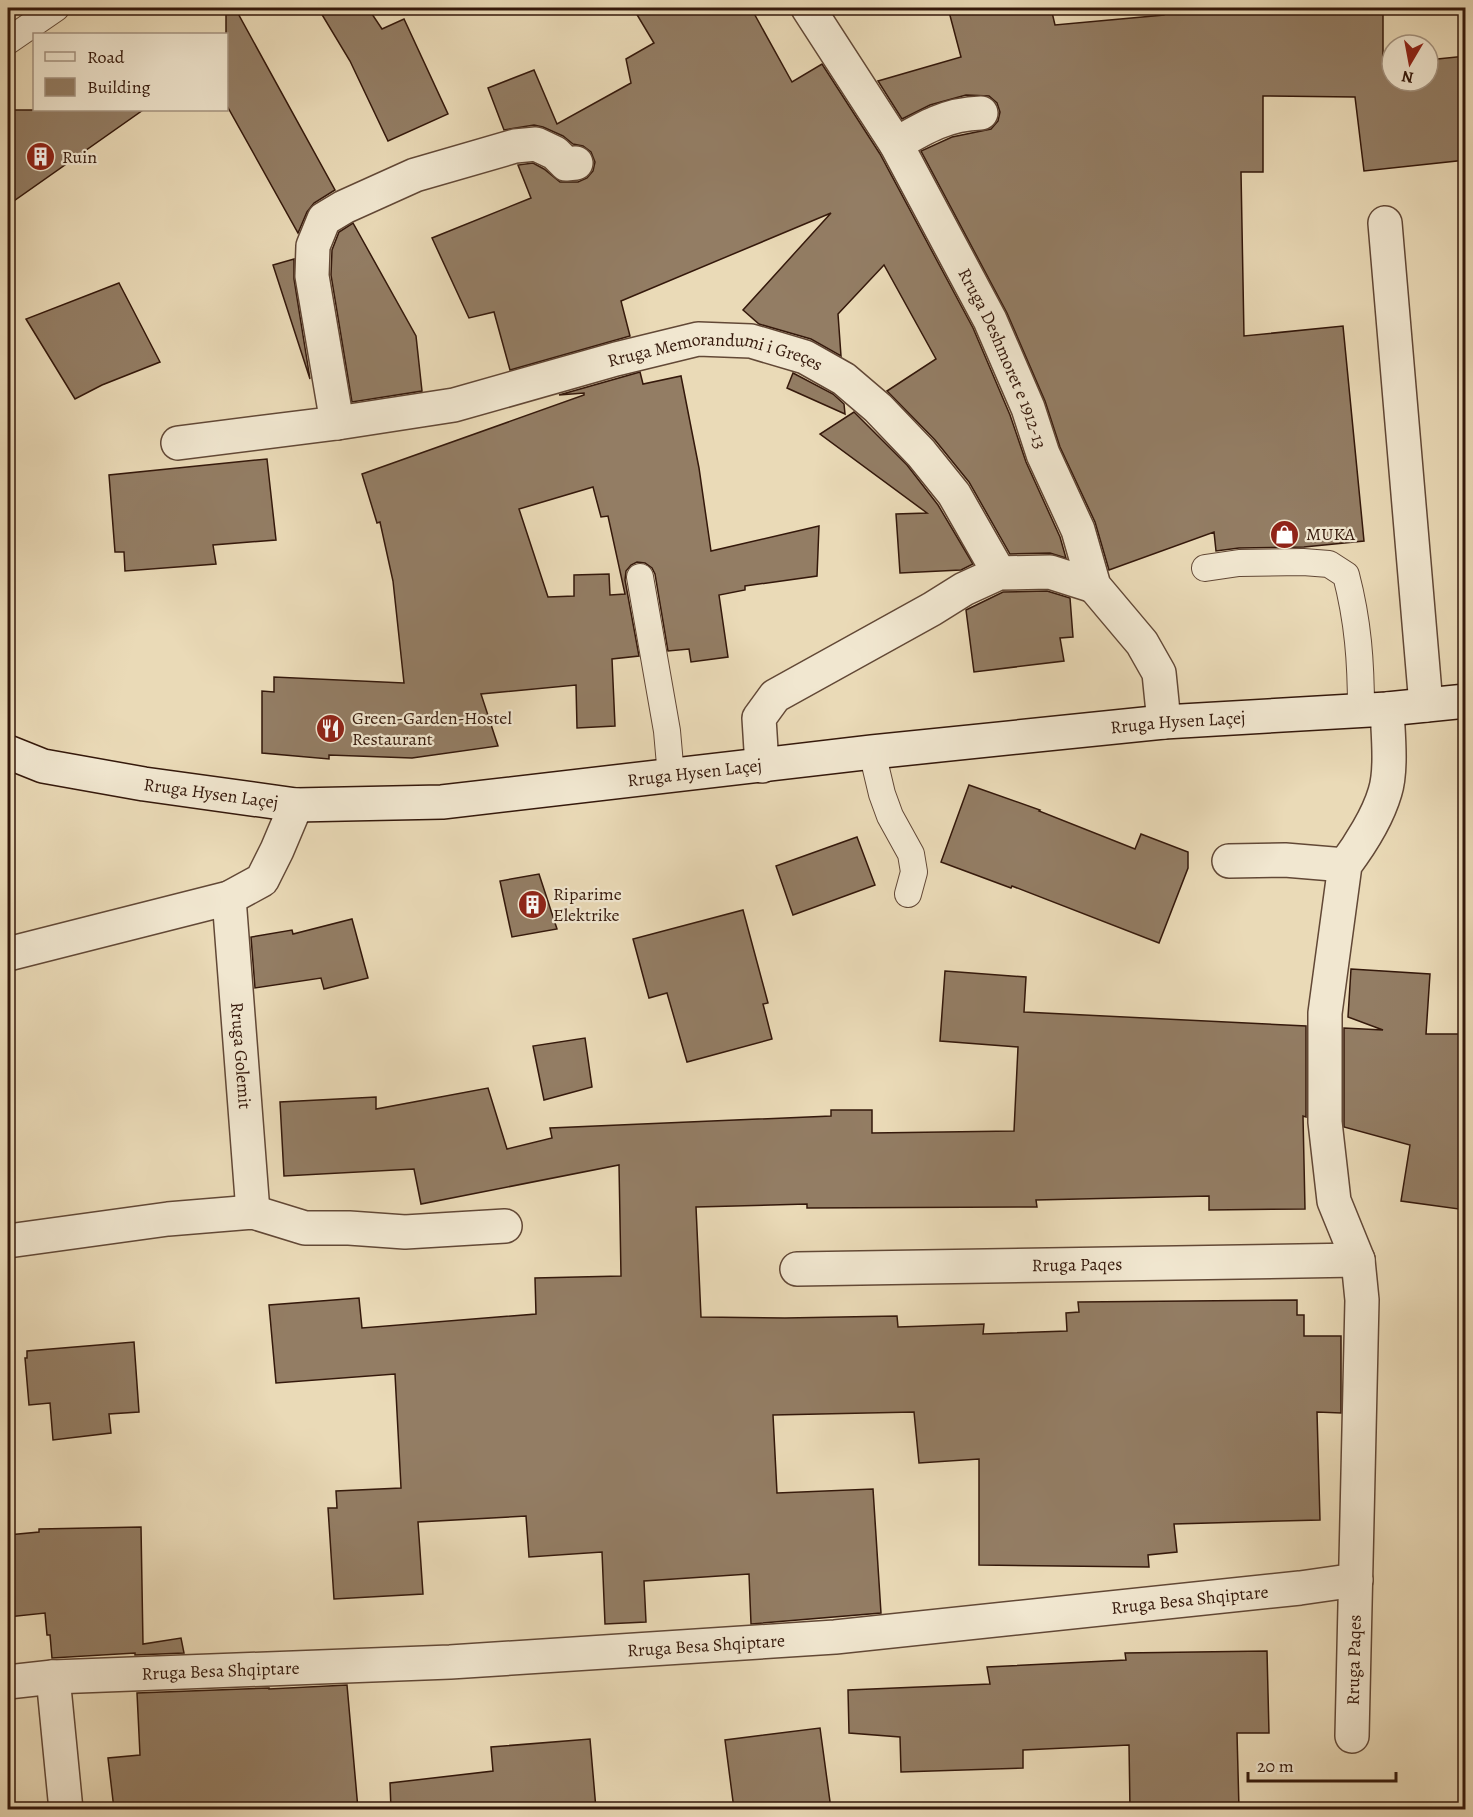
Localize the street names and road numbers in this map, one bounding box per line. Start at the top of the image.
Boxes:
street label: Rruga Deshmoret e 1912-13 [952,264,1053,452]
street label: Rruga Memorandumi i Greçes [604,327,827,377]
street label: Rruga Hysen Laçej [1109,705,1246,739]
street label: Rruga Hysen Laçej [626,753,763,792]
street label: Rruga Hysen Laçej [142,772,280,814]
street label: Rruga Golemit [225,1001,257,1110]
street label: Rruga Paqes [1031,1252,1123,1277]
street label: Rruga Besa Shqiptare [1110,1579,1270,1620]
street label: Rruga Paqes [1341,1614,1367,1706]
street label: Rruga Besa Shqiptare [626,1628,786,1662]
street label: Rruga Besa Shqiptare [141,1656,300,1686]

